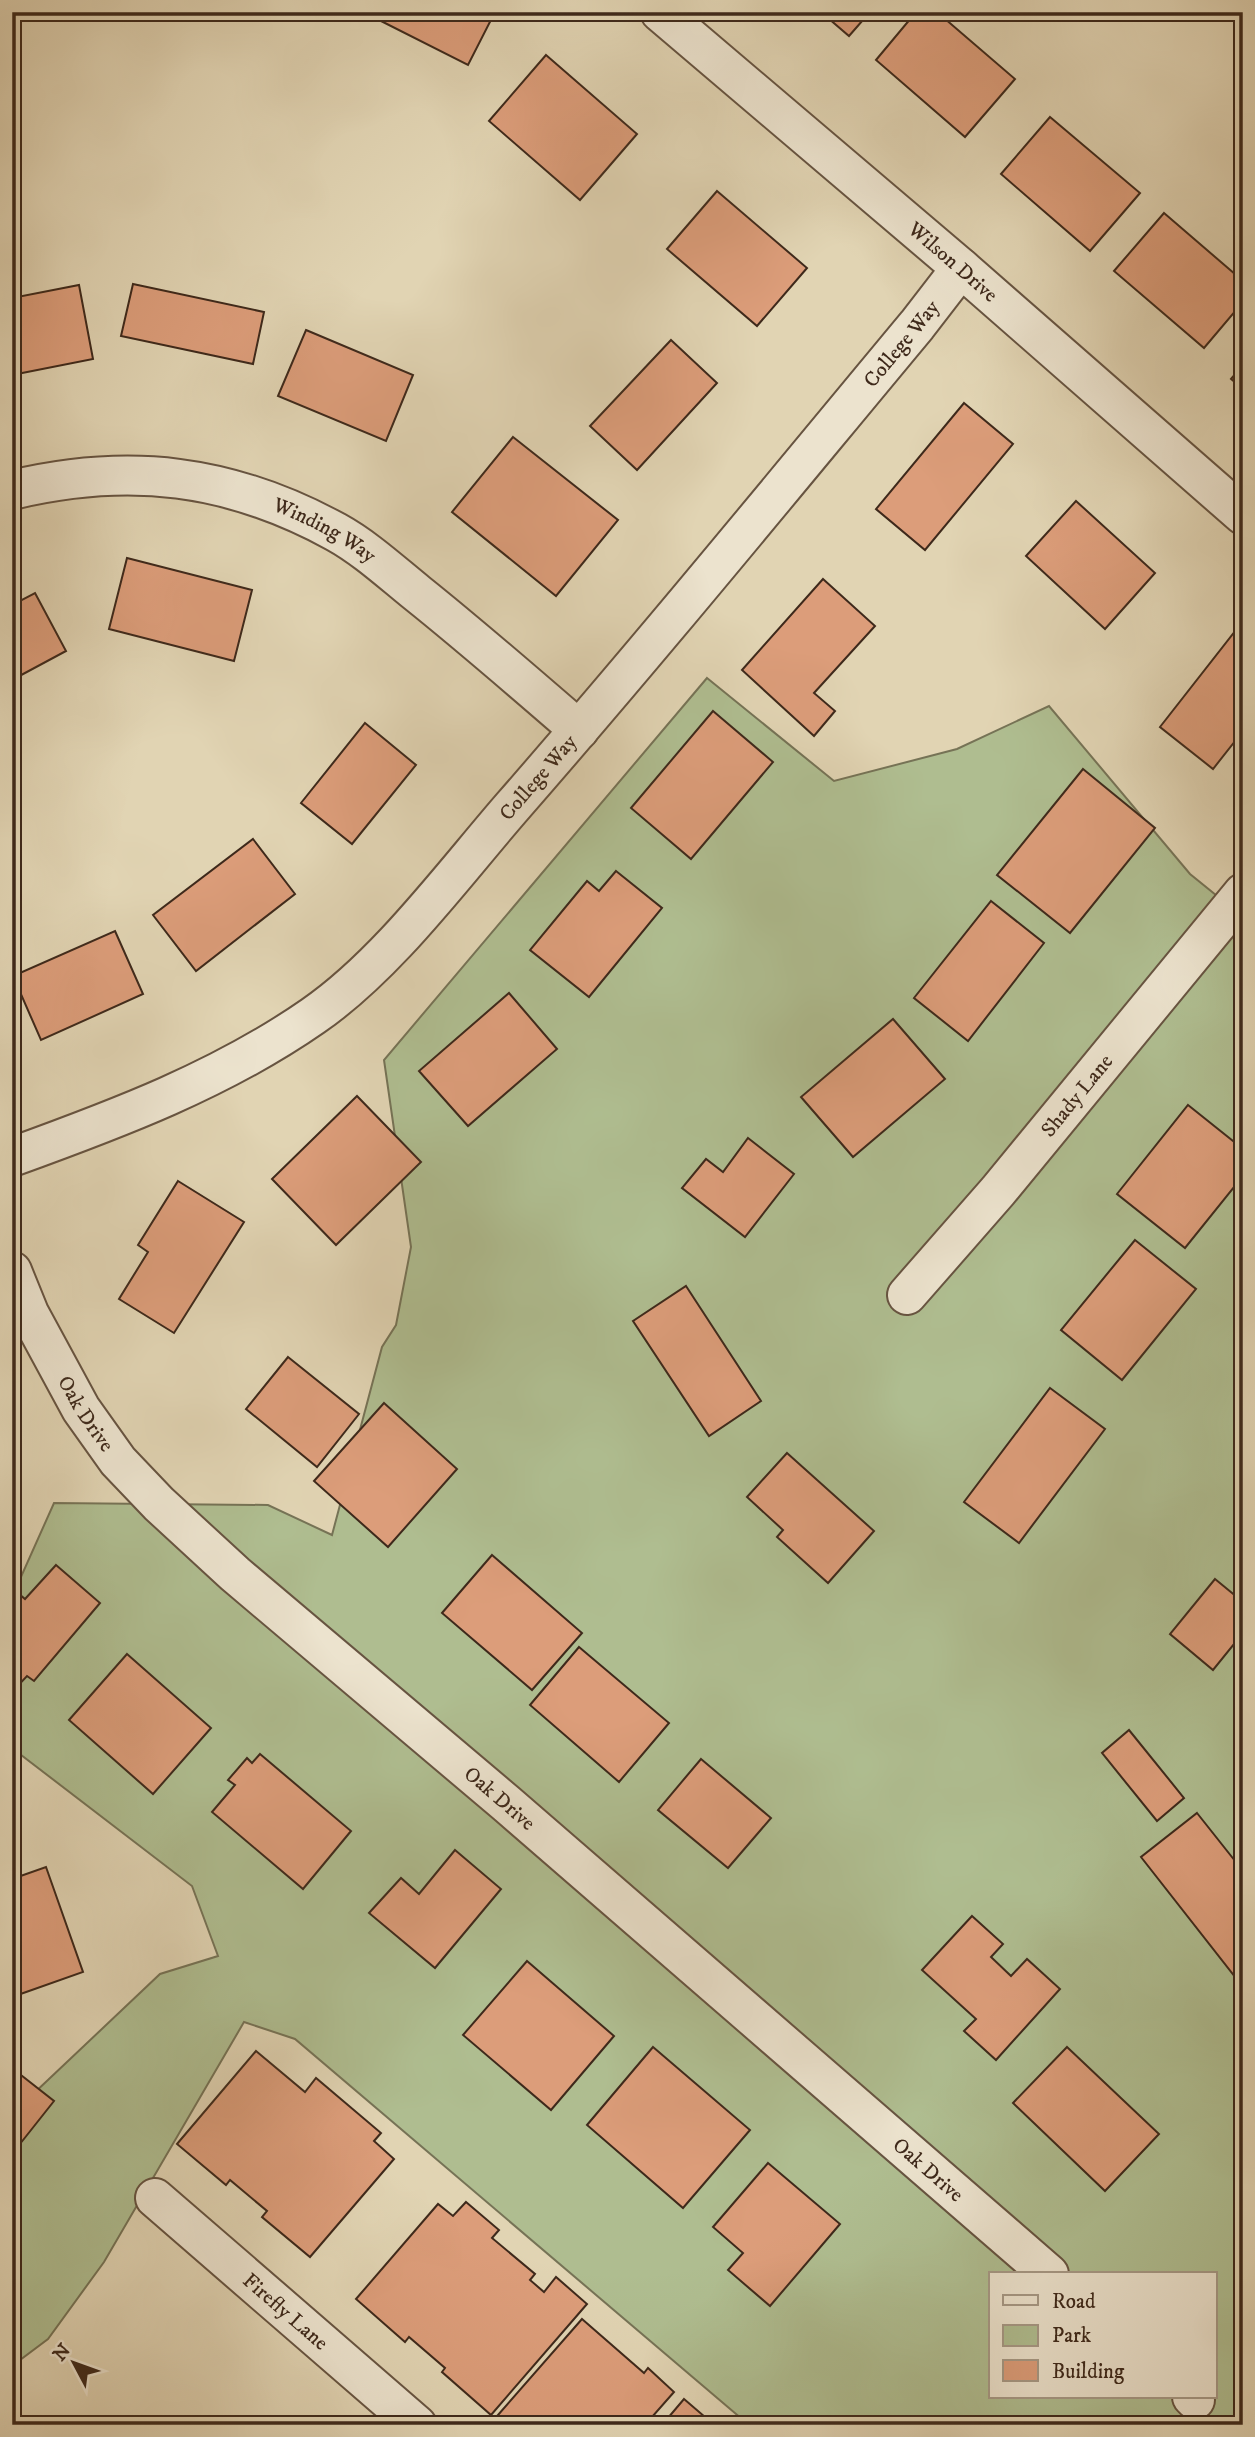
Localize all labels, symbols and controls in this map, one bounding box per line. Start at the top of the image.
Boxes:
street label: Wilson Drive [901,216,1003,308]
street label: College Way [859,294,946,393]
street label: Winding Way [268,492,382,569]
street label: College Way [494,729,583,826]
street label: Shady Lane [1036,1049,1119,1143]
street label: Oak Drive [51,1371,120,1458]
street label: Oak Drive [458,1761,540,1837]
street label: Oak Drive [887,2132,969,2208]
street label: Firefly Lane [237,2268,333,2356]
legend [989,2272,1216,2398]
text: Road [1052,2289,1096,2315]
text: Park [1052,2323,1092,2349]
north arrow [38,2328,108,2398]
text: N [49,2339,76,2366]
text: Building [1052,2359,1125,2385]

